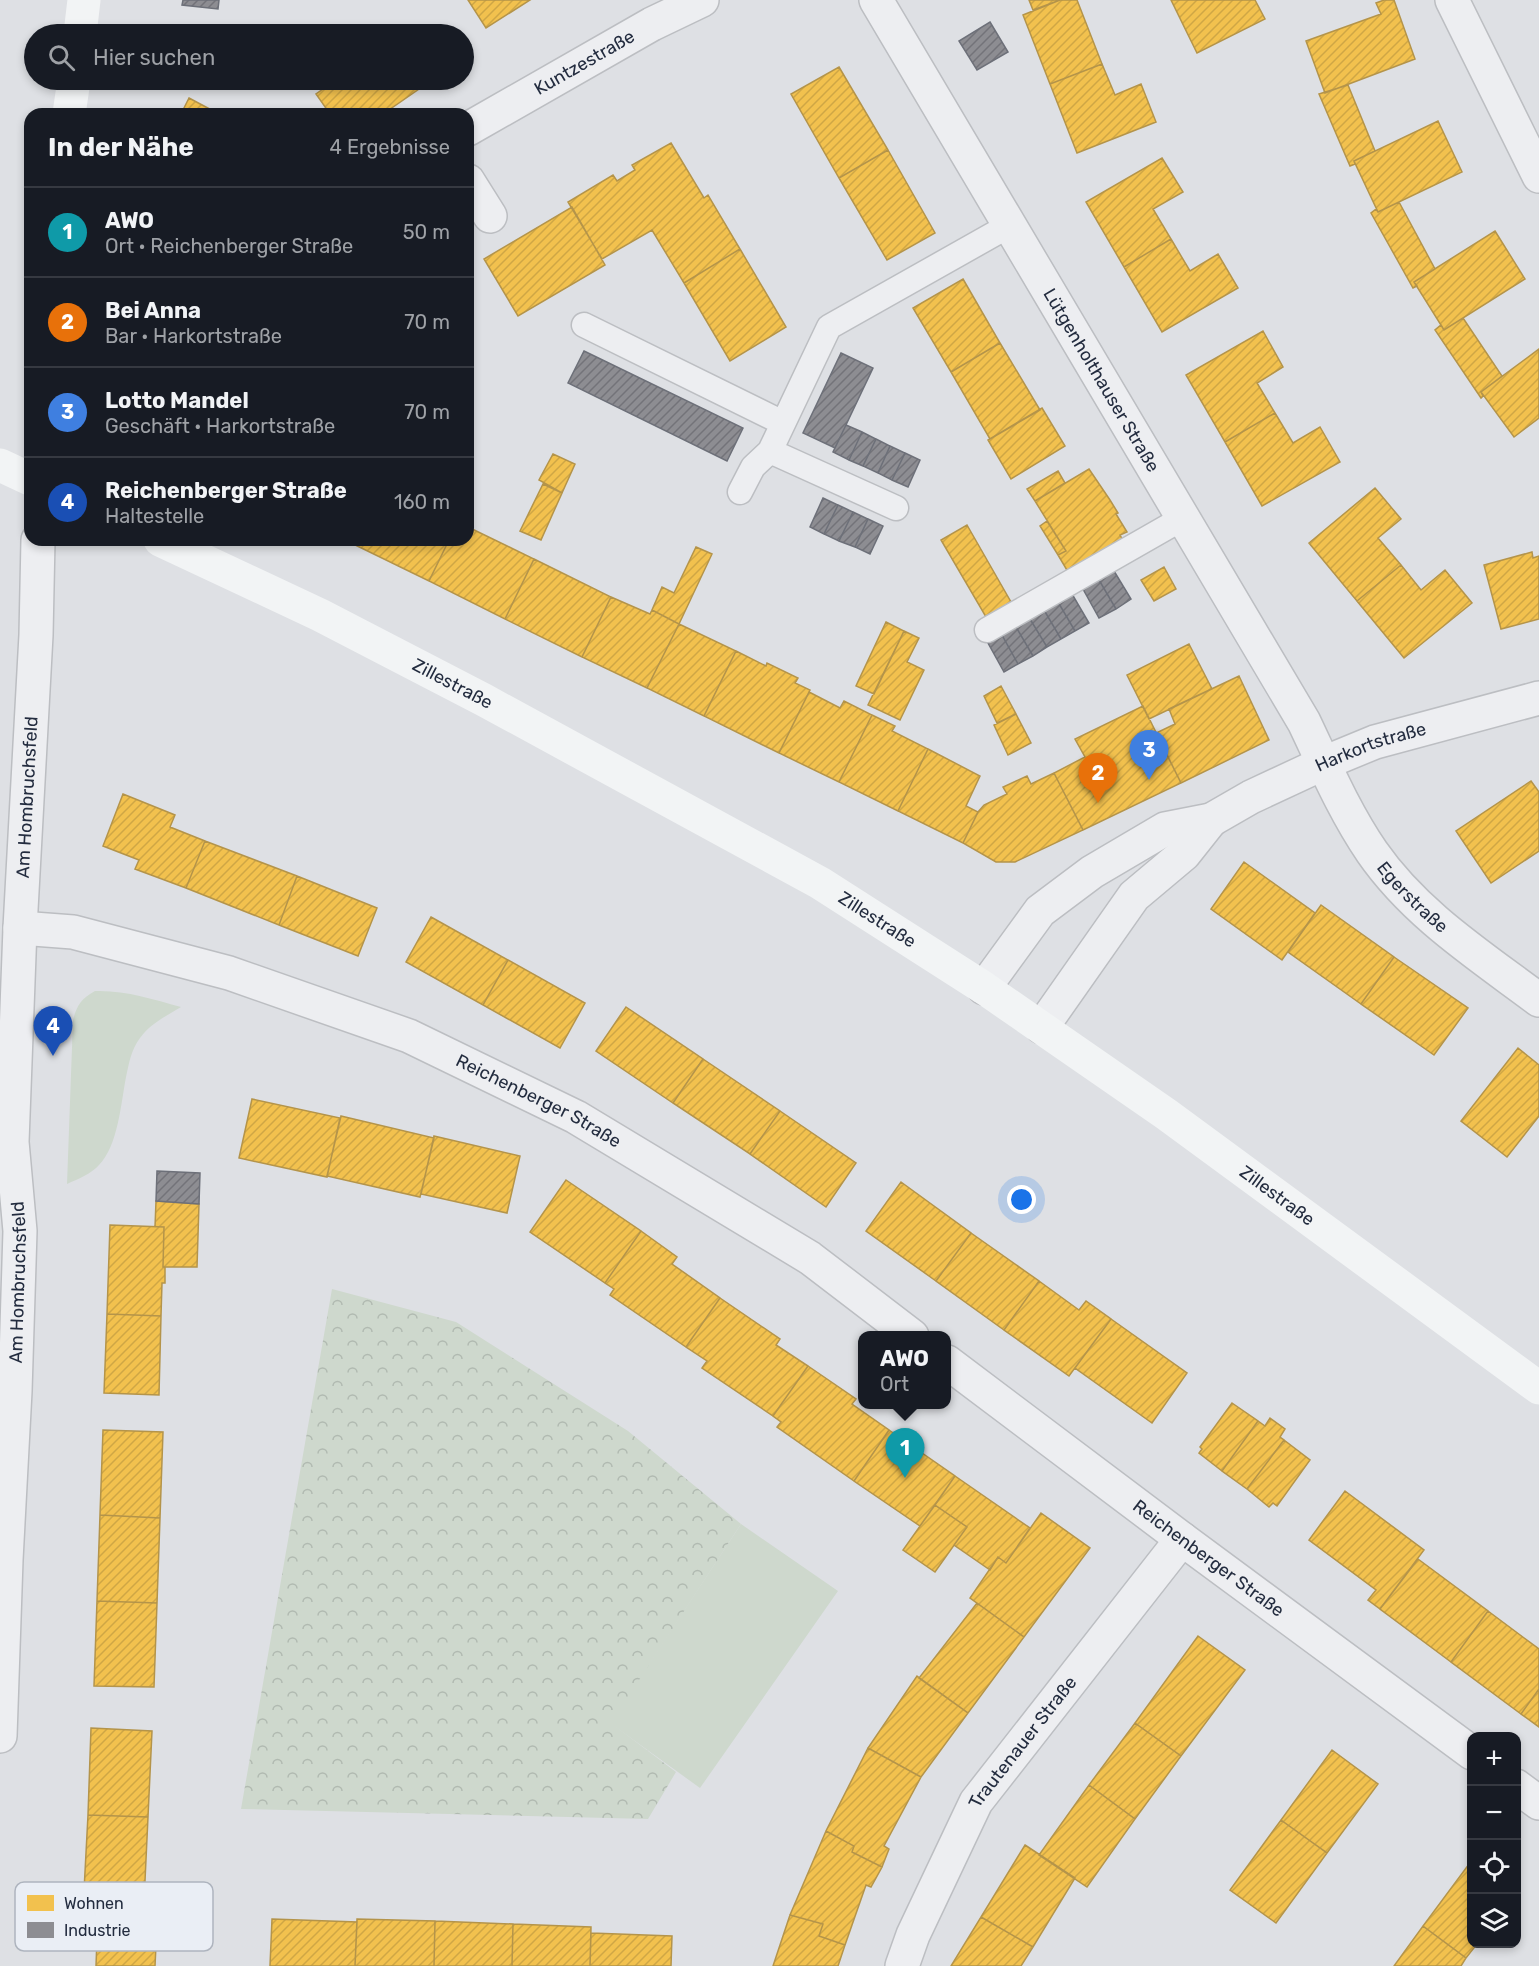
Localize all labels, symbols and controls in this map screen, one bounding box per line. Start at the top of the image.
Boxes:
search box [24,24,474,90]
street label: Kuntzestraße [530,25,638,100]
icon: search [45,41,78,74]
text: Hier suchen [93,44,215,71]
text: In der Nähe [48,132,194,163]
text: 4 Ergebnisse [330,135,450,159]
text: AWO [105,207,154,234]
text: 1 [63,220,72,244]
text: 50 m [403,220,450,244]
text: Ort · Reichenberger Straße [105,234,353,258]
street label: Lütgenholthauser Straße [1038,284,1164,476]
text: Bei Anna [105,297,201,324]
text: 2 [61,310,74,334]
text: 70 m [404,310,450,334]
text: Bar · Harkortstraße [105,324,282,348]
text: Lotto Mandel [105,387,249,414]
text: 3 [61,400,74,424]
text: 70 m [404,400,450,424]
text: Geschäft · Harkortstraße [105,414,335,438]
text: Reichenberger Straße [105,477,347,504]
text: 4 [61,490,74,514]
text: 160 m [394,490,450,514]
text: Haltestelle [105,504,204,528]
street label: Zillestraße [409,654,497,714]
street label: Am Hombruchsfeld [12,716,43,879]
street label: Harkortstraße [1312,718,1429,777]
pin: 3 [1130,730,1168,780]
pin: 2 [1078,754,1118,803]
street label: Egerstraße [1372,857,1452,938]
street label: Zillestraße [834,887,920,953]
pin: 4 [34,1006,72,1056]
street label: Reichenberger Straße [452,1049,625,1153]
street label: Zillestraße [1235,1161,1319,1230]
your location [1007,1185,1036,1214]
street label: Am Hombruchsfeld [5,1200,31,1364]
popup [858,1331,951,1409]
text: AWO [880,1345,929,1372]
text: Ort [880,1372,909,1396]
pin: 1 [886,1428,924,1478]
street label: Reichenberger Straße [1129,1495,1288,1622]
street label: Trautenauer Straße [964,1672,1081,1811]
map controls [1467,1732,1521,1948]
button: + [1467,1732,1521,1786]
button: − [1467,1786,1521,1840]
button: locate [1467,1840,1521,1894]
legend [15,1882,213,1951]
text: Wohnen [64,1894,124,1913]
button: layers [1467,1894,1521,1948]
text: Industrie [64,1921,131,1940]

